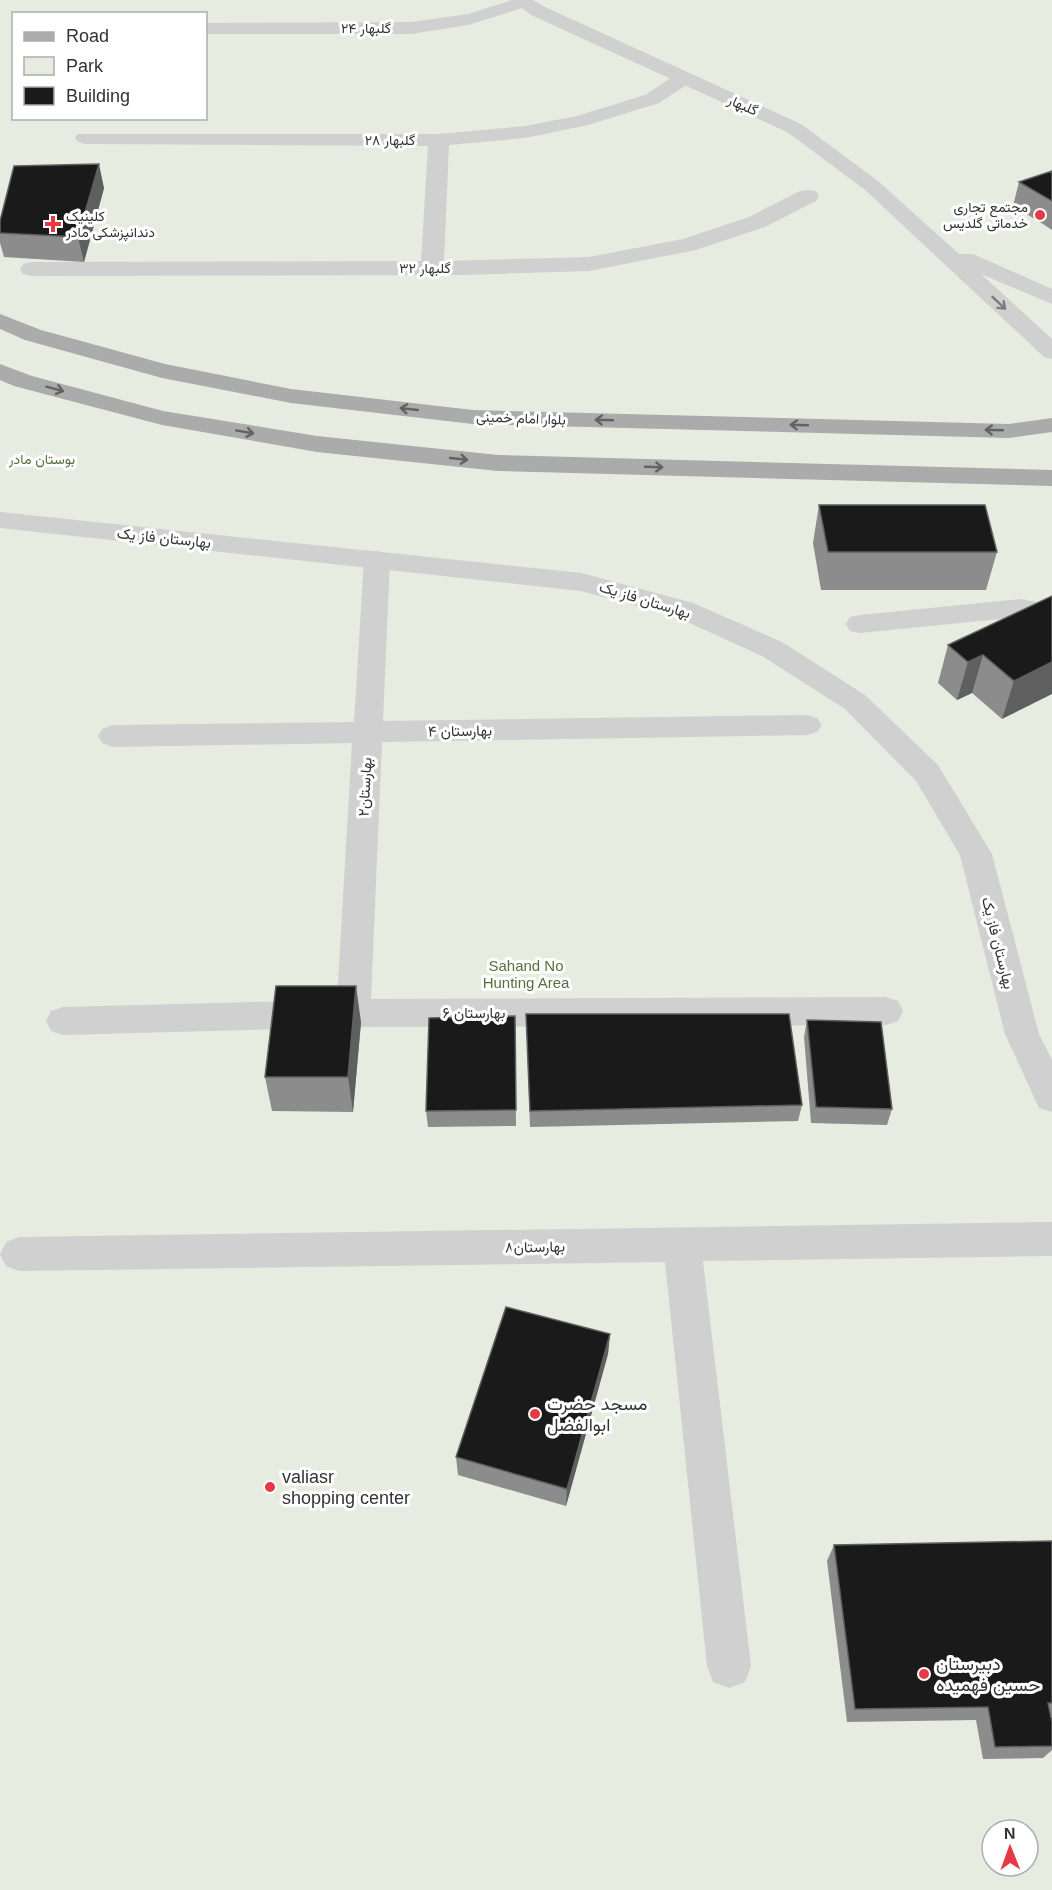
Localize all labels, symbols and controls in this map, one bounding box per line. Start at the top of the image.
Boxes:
legend [12,12,207,120]
street label: گلبهار ۲۴ [341,20,391,37]
text: Road [66,26,109,46]
text: Park [66,56,104,76]
text: Building [66,86,130,106]
street label: گلبهار [724,91,760,120]
street label: گلبهار ۲۸ [365,132,415,149]
place label: مجتمع تجاری خدماتی گلدیس [943,199,1028,232]
place label: کلینیک دندانپزشکی مادر [65,208,155,242]
marker: مجتمع تجاری خدماتی گلدیس [1033,208,1047,222]
marker: کلینیک دندانپزشکی مادر [44,215,62,233]
street label: گلبهار ۳۲ [399,260,451,277]
one-way arrow [992,295,1007,310]
one-way arrow [45,384,64,396]
one-way arrow [400,404,420,415]
street label: بلوار امام خمینی [476,408,566,429]
one-way arrow [594,414,614,426]
one-way arrow [789,419,809,431]
one-way arrow [984,425,1004,436]
one-way arrow [235,427,255,438]
park label: بوستان مادر [8,451,75,468]
one-way arrow [449,454,469,465]
one-way arrow [644,462,664,473]
street label: بهارستان فاز یک [116,524,212,552]
street label: بهارستان فاز یک [597,578,693,622]
street label: بهارستان ۴ [428,721,492,741]
street label: بهارستان۲ [354,757,376,817]
street label: بهارستان فاز یک [978,895,1018,991]
park label: Sahand No Hunting Area [483,957,570,991]
street label: بهارستان ۶ [443,1004,505,1022]
street label: بهارستان۸ [505,1237,565,1257]
place label: مسجد حضرت ابوالفضل [547,1394,647,1436]
marker: مسجد حضرت ابوالفضل [528,1407,542,1421]
place label: valiasr shopping center [282,1467,410,1508]
marker: valiasr shopping center [263,1480,277,1494]
place label: دبیرستان حسین فهمیده [936,1654,1040,1696]
marker: دبیرستان حسین فهمیده [917,1667,931,1681]
north arrow [980,1818,1040,1878]
text: N [1004,1825,1016,1842]

